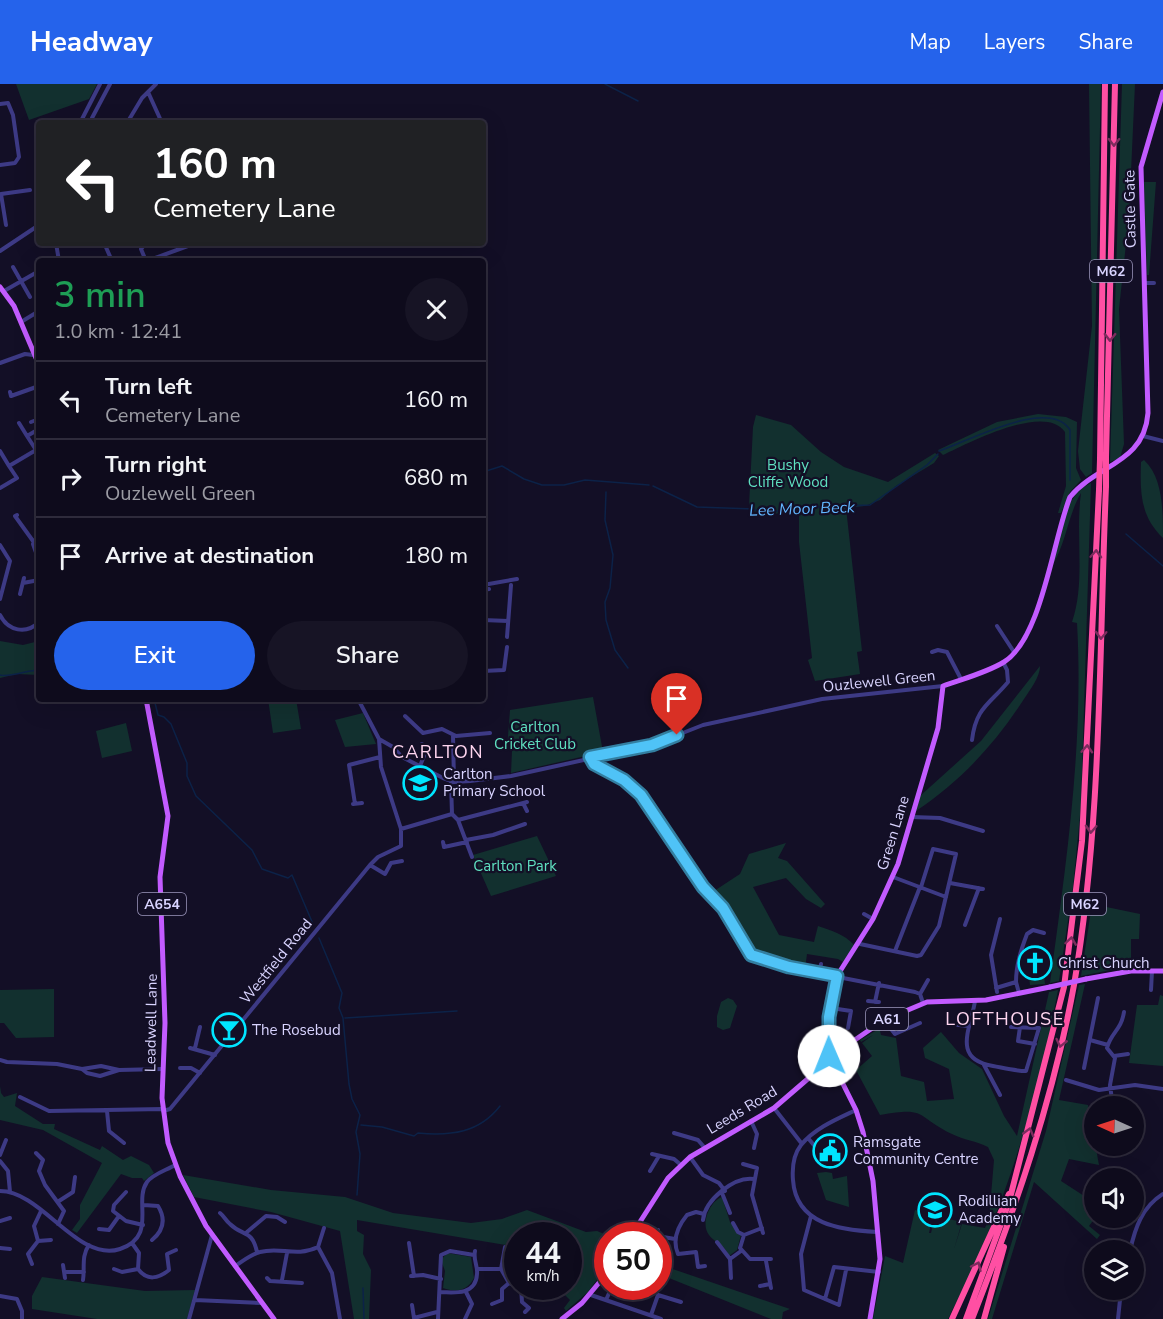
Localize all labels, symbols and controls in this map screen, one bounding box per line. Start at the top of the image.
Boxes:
text: Headway [30,23,152,61]
text: Map [909,28,951,56]
text: Layers [984,28,1045,56]
text: Share [1078,28,1133,56]
text: 160 m [153,136,277,193]
one-way arrow [1108,138,1120,147]
icon: left [54,144,132,222]
street label: Castle Gate [1119,170,1141,248]
text: Cemetery Lane [153,190,336,227]
road number: M62 [1090,260,1132,282]
text: 3 min [54,271,146,320]
button: close [405,278,468,341]
text: 1.0 km · 12:41 [54,318,182,345]
one-way arrow [1103,333,1116,342]
text: Turn left [105,372,192,402]
icon: left [54,384,87,417]
text: 160 m [404,385,468,415]
text: Cemetery Lane [105,402,240,429]
text: Turn right [105,450,206,480]
park label: Bushy Cliffe Wood [748,455,828,492]
icon: right [54,462,87,495]
text: 680 m [404,463,468,493]
text: Ouzlewell Green [105,480,256,507]
water label: Lee Moor Beck [749,496,856,522]
icon: arrive [54,540,87,573]
text: Arrive at destination [105,541,314,571]
text: 180 m [404,541,468,571]
one-way arrow [1089,550,1102,559]
button: Exit [54,621,255,690]
button: Share [267,621,468,690]
one-way arrow [1095,630,1107,639]
street label: Ouzlewell Green [822,665,936,697]
pin [651,673,702,735]
icon: arrive [660,682,693,715]
park label: Carlton Cricket Club [494,717,576,754]
district label: CARLTON [392,740,484,764]
one-way arrow [1081,744,1094,753]
place label: Carlton Primary School [443,764,546,801]
school or university icon: Carlton Primary School [402,765,438,801]
street label: Green Lane [872,793,914,873]
one-way arrow [1085,825,1098,834]
park label: Carlton Park [473,856,557,876]
road number: A654 [138,893,186,915]
road number: M62 [1064,893,1106,915]
street label: Westfield Road [235,914,317,1008]
one-way arrow [1064,937,1076,946]
church icon: Christ Church [1017,945,1053,981]
place label: Christ Church [1058,953,1149,973]
street label: Leadwell Lane [140,974,162,1072]
district label: LOFTHOUSE [945,1007,1065,1031]
road number: A61 [866,1008,908,1030]
bar icon: The Rosebud [211,1012,247,1048]
place label: The Rosebud [252,1020,341,1040]
position arrow [797,1024,861,1088]
one-way arrow [1055,1038,1068,1048]
street label: Leeds Road [703,1081,781,1139]
north arrow [1084,1096,1144,1156]
map controls [1084,1096,1144,1300]
one-way arrow [1022,1127,1034,1138]
place label: Ramsgate Community Centre [853,1132,979,1169]
public building icon: Ramsgate Community Centre [812,1133,848,1169]
button: sound [1084,1168,1144,1228]
place label: Rodillian Academy [958,1191,1021,1228]
school or university icon: Rodillian Academy [917,1192,953,1228]
speed limit sign: 50 [594,1222,672,1300]
text: 44 [525,1233,561,1274]
button: layers [1084,1240,1144,1300]
one-way arrow [969,1262,981,1273]
text: km/h [526,1266,560,1286]

